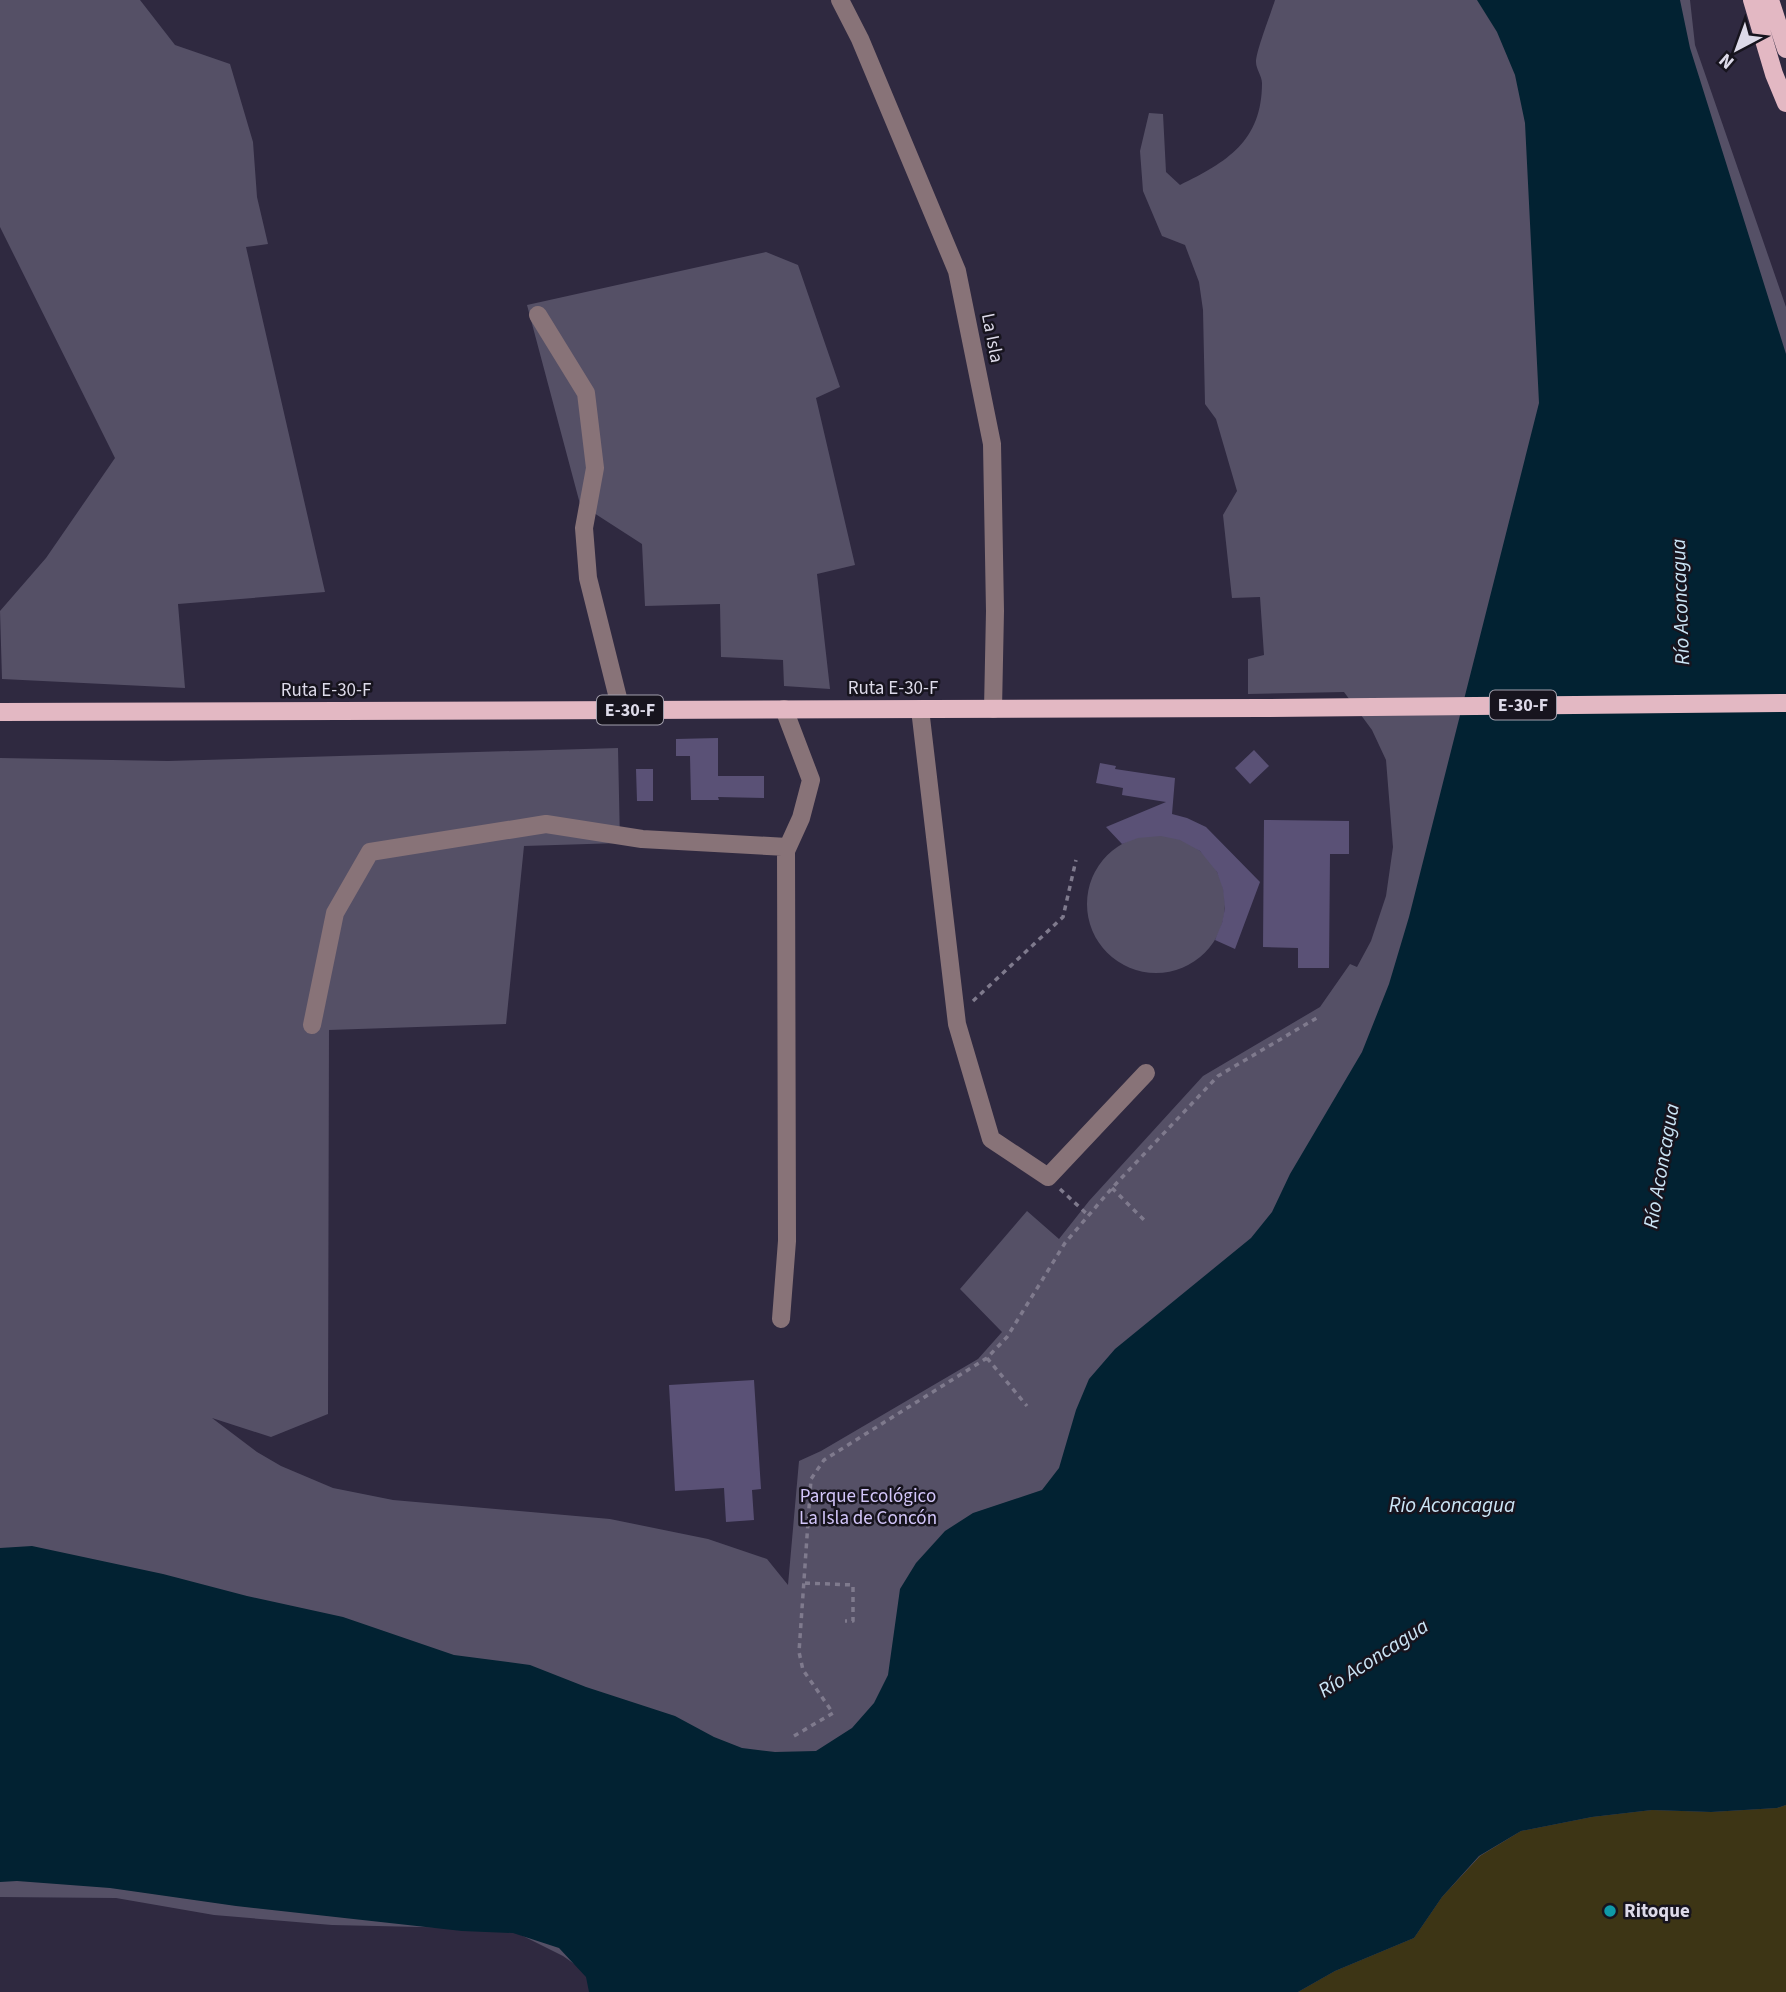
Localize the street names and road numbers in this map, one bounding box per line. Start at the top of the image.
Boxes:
street label: La Isla [974,311,1010,365]
street label: Ruta E-30-F [848,675,938,702]
street label: Ruta E-30-F [281,677,371,704]
road number: E-30-F [1490,690,1556,720]
road number: E-30-F [597,696,663,724]

